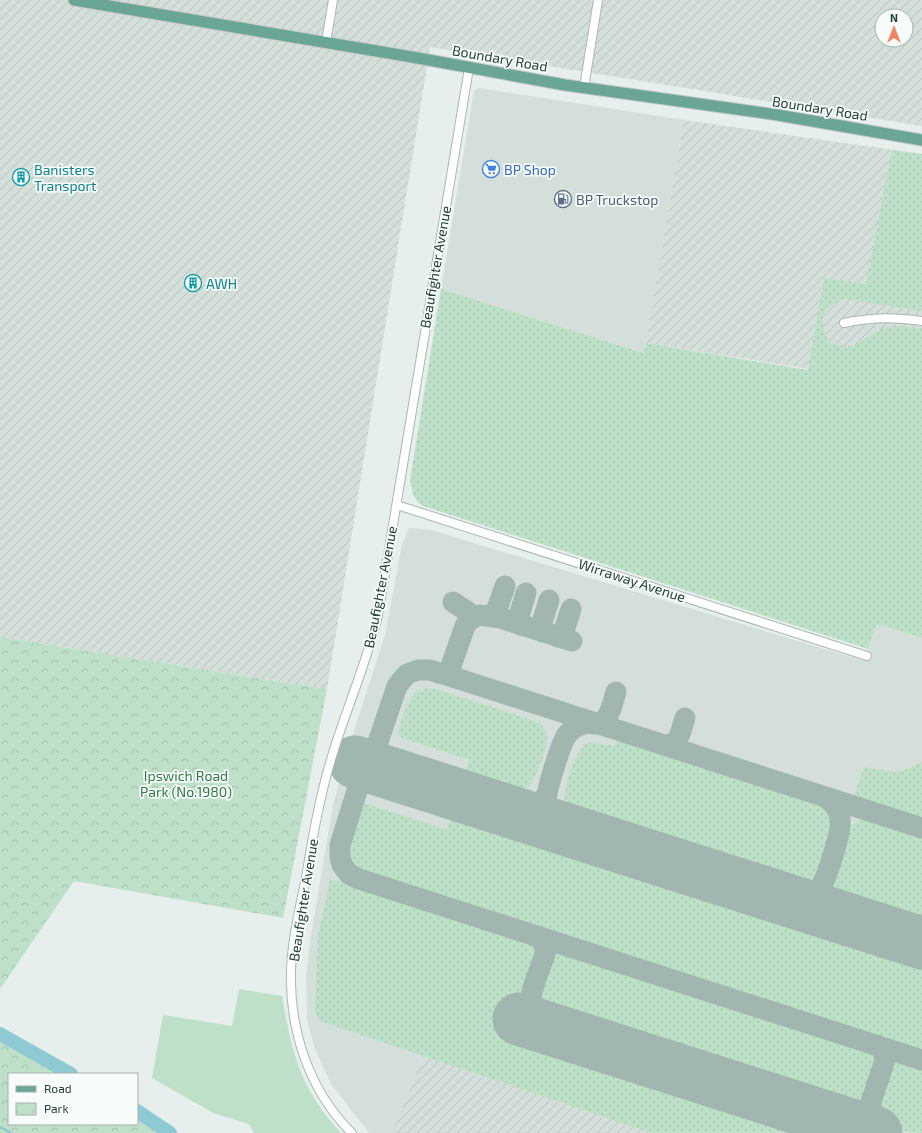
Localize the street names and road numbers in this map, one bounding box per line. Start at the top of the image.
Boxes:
street label: Boundary Road [451,41,549,75]
street label: Boundary Road [771,92,869,124]
street label: Beaufighter Avenue [416,204,454,330]
street label: Beaufighter Avenue [360,524,400,650]
street label: Wirraway Avenue [576,555,688,605]
street label: Beaufighter Avenue [285,837,321,963]

